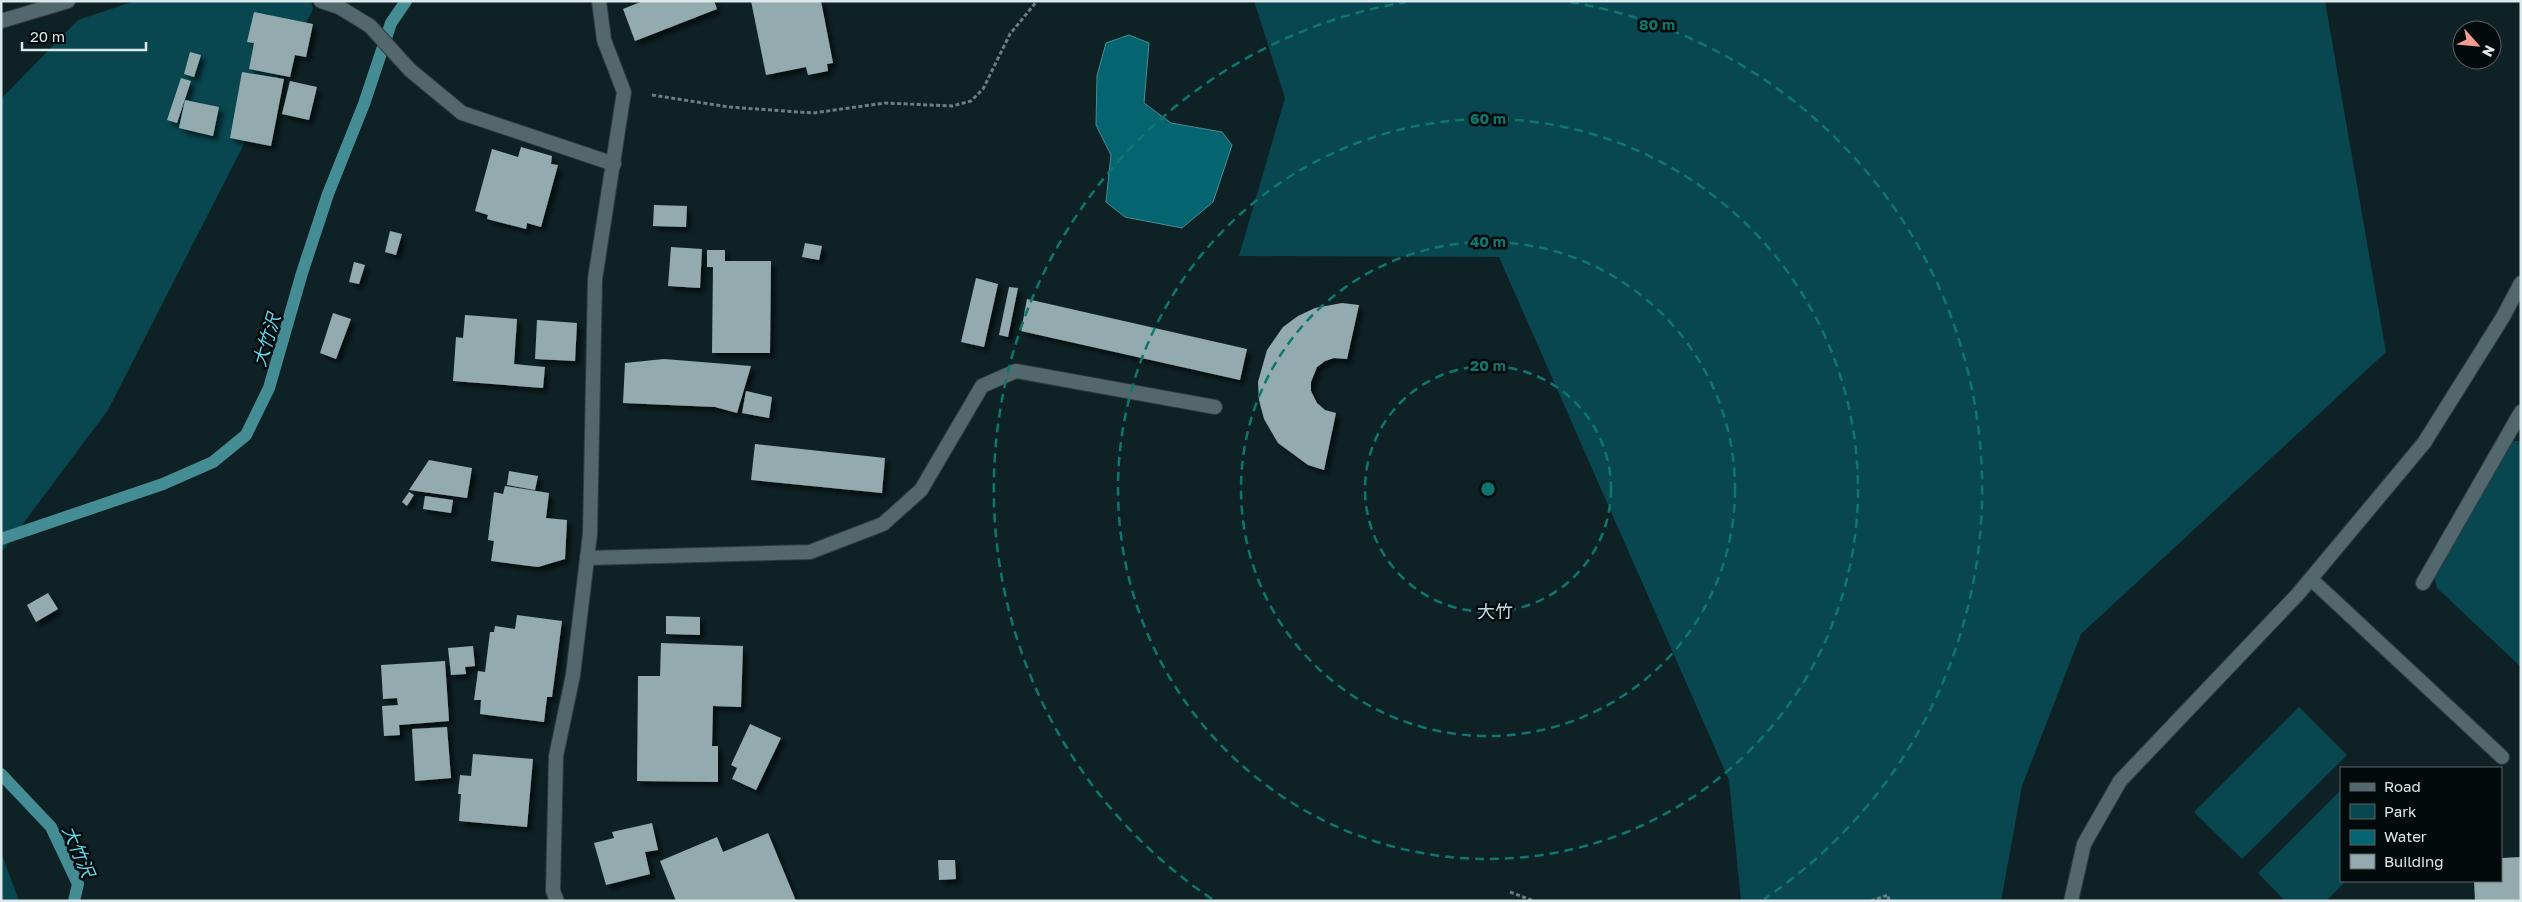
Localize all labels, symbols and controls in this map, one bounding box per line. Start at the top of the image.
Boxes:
text: 80 m [1639,15,1675,33]
scale bar [22,20,146,52]
north arrow [2452,20,2502,70]
text: 20 m [30,27,65,45]
text: N [2479,43,2499,60]
text: 60 m [1470,109,1506,127]
text: 40 m [1470,232,1506,250]
water label: 大竹沢 [248,309,285,369]
text: 20 m [1470,356,1506,374]
centre of rings [1479,480,1497,498]
district label: 大竹 [1477,600,1513,622]
legend [2340,767,2502,882]
text: Road [2384,777,2421,795]
text: Park [2384,802,2417,820]
water label: 大竹沢 [58,822,100,882]
text: Water [2384,827,2427,845]
text: Building [2384,852,2444,870]

